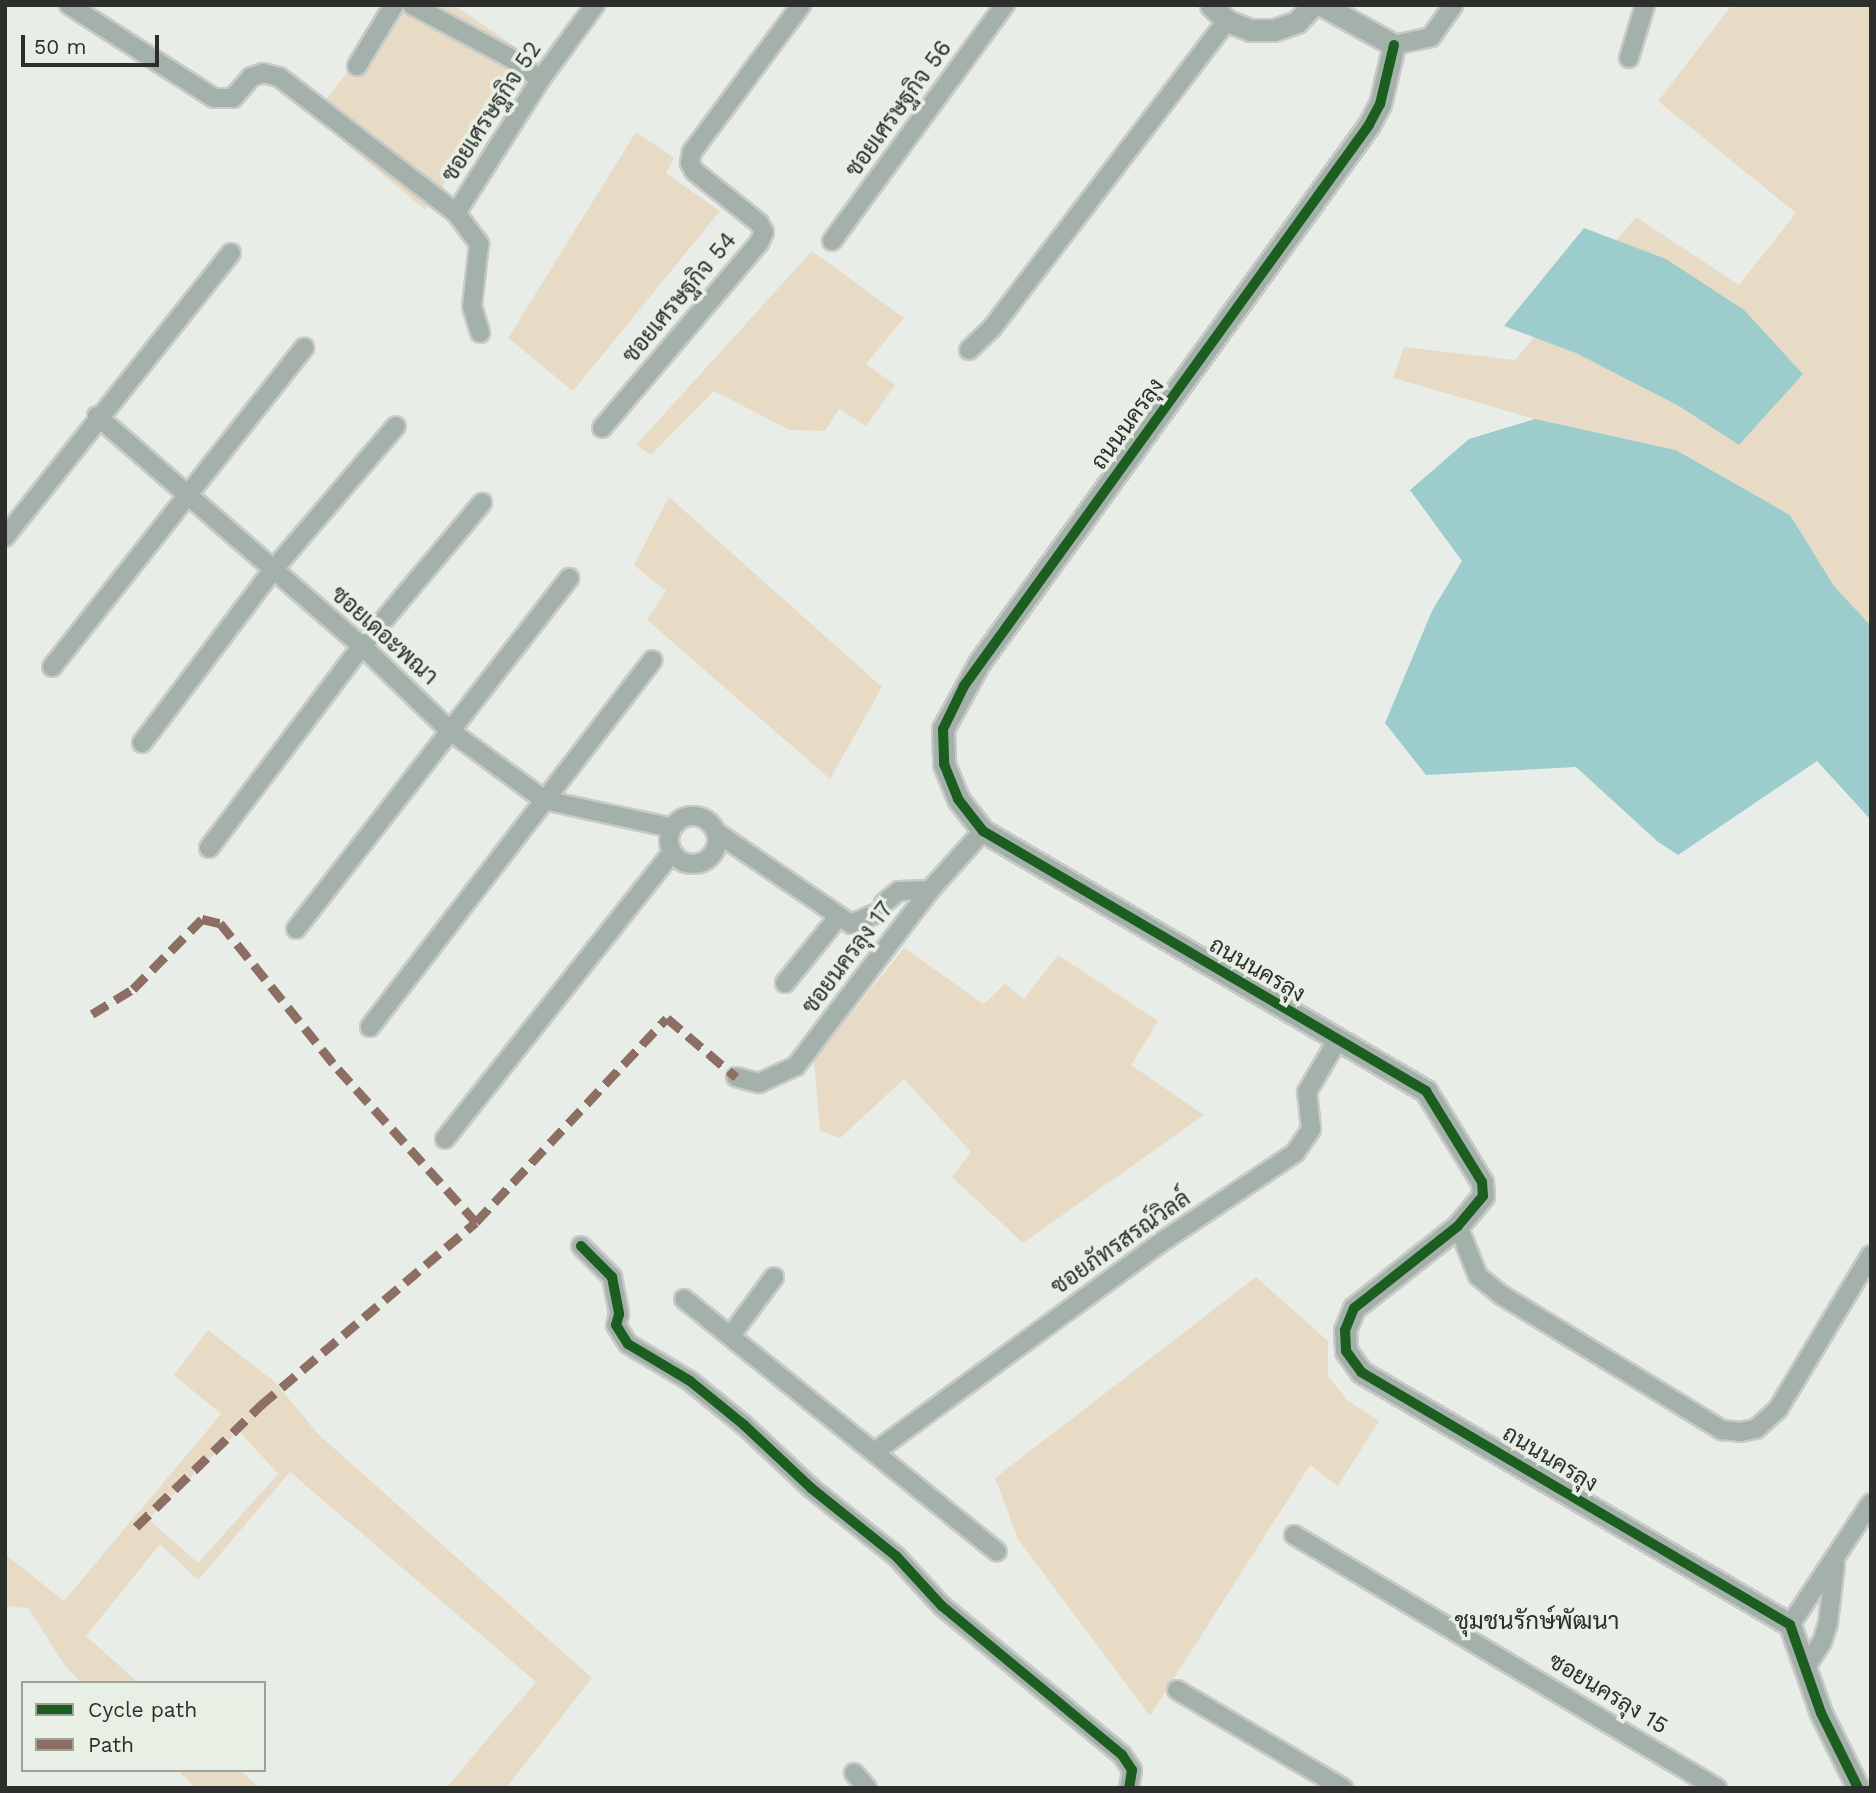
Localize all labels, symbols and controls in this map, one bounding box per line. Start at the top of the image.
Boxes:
scale bar [24,21,163,65]
text: 50 m [34,34,86,59]
street label: ซอยเศรษฐกิจ 56 [840,35,958,183]
street label: ซอยเศรษฐกิจ 52 [436,37,548,187]
street label: ซอยเศรษฐกิจ 54 [617,227,743,369]
street label: ถนนนครลุง [1086,373,1170,475]
street label: ซอยเดอะพณา [325,581,443,691]
street label: ซอยนครลุง 17 [797,896,899,1020]
street label: ถนนนครลุง [1204,932,1310,1008]
street label: ซอยภัทรสรณ์วิลล์ [1046,1185,1196,1301]
street label: ถนนนครลุง [1497,1420,1603,1498]
district label: ชุมชนรักษ์พัฒนา [1455,1608,1619,1636]
street label: ซอยนครลุง 15 [1543,1648,1673,1740]
legend [21,1681,266,1772]
text: Cycle path [88,1697,197,1722]
text: Path [88,1732,134,1757]

